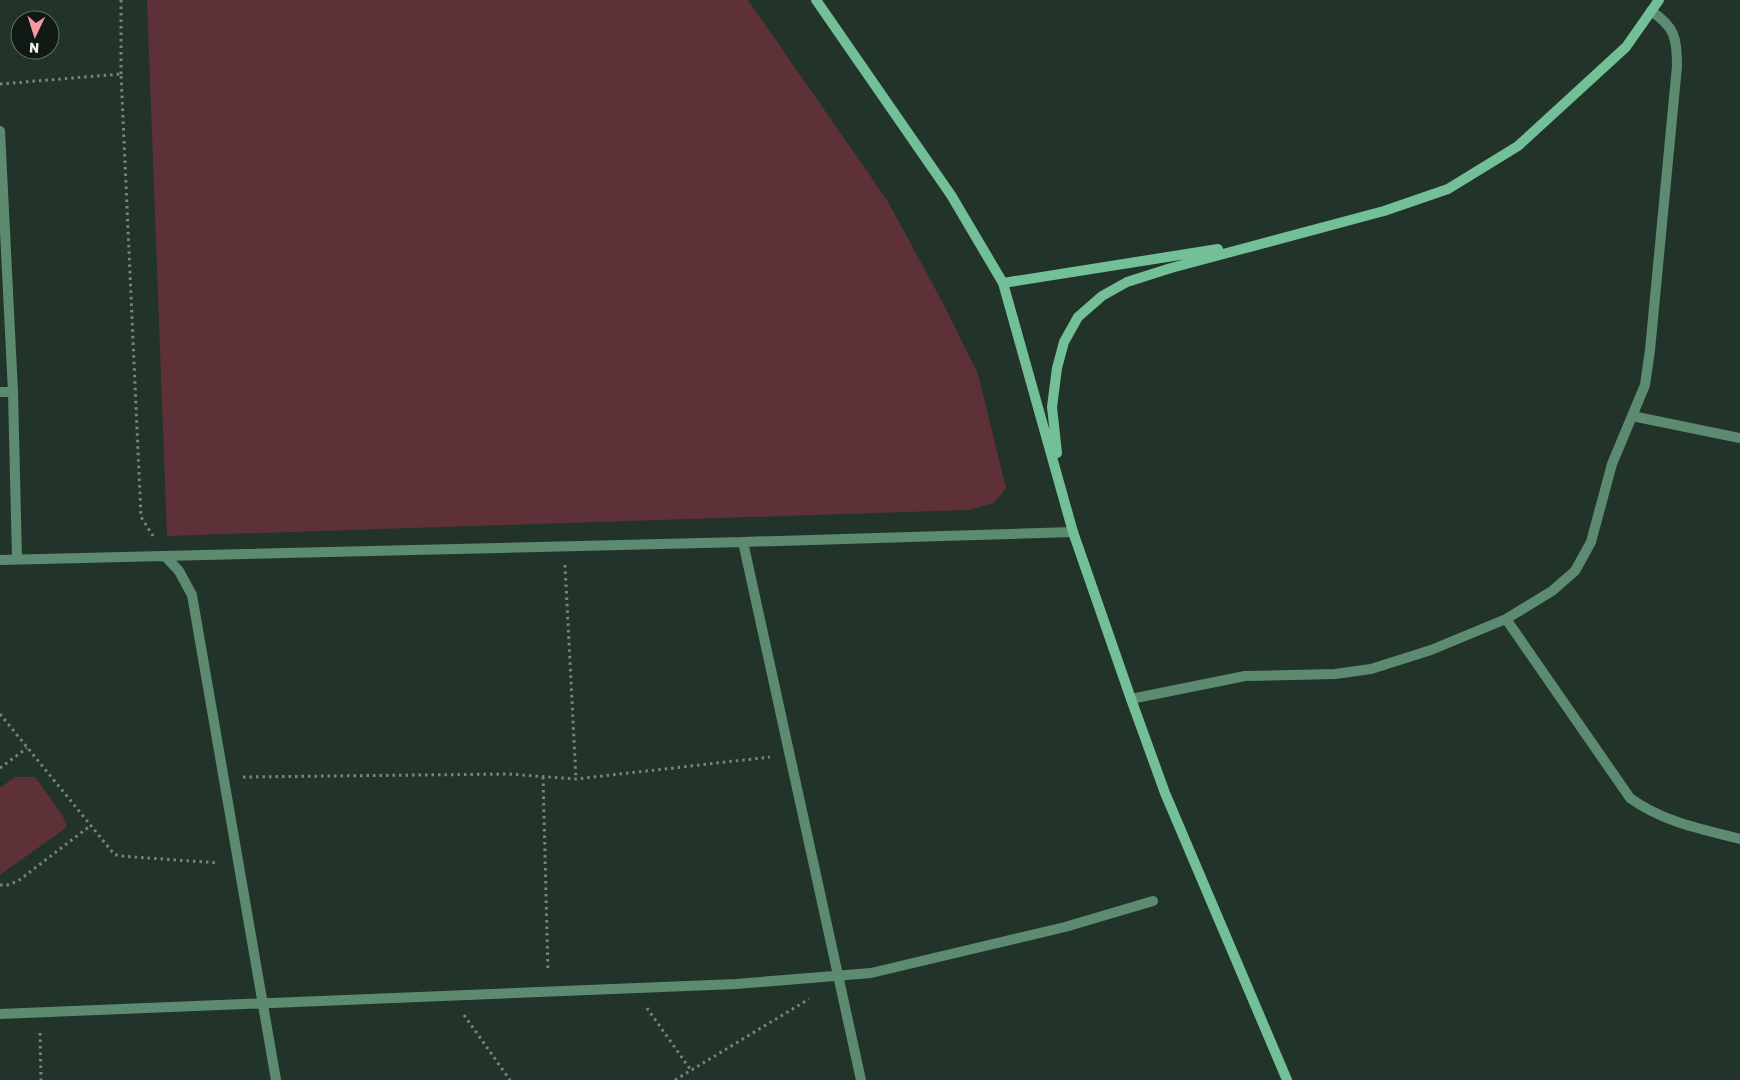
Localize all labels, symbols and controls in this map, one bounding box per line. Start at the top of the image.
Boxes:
north arrow [10,10,60,60]
text: N [29,39,40,56]

